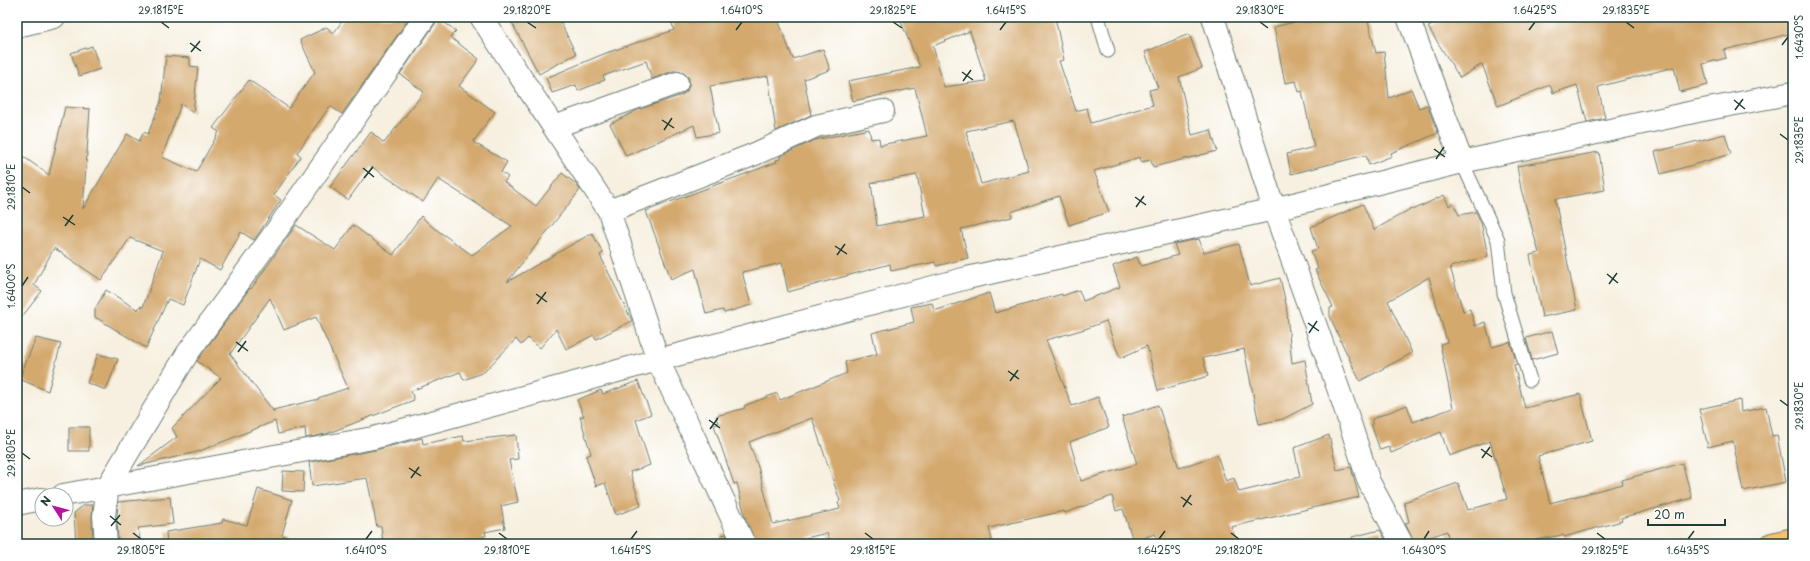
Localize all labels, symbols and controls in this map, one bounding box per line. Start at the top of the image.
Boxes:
text: 29.1815°E [138,2,184,17]
text: 29.1820°E [503,2,551,17]
text: 1.6410°S [721,2,763,17]
text: 29.1825°E [869,2,917,17]
text: 1.6415°S [986,2,1026,17]
text: 29.1830°E [1236,2,1284,17]
text: 1.6425°S [1513,2,1557,17]
text: 29.1835°E [1602,2,1650,17]
text: 1.6430°S [1791,15,1806,59]
text: 29.1835°E [1791,116,1806,164]
text: 29.1810°E [3,164,18,210]
text: 1.6400°S [3,263,18,309]
text: 29.1830°E [1791,382,1806,430]
text: 29.1805°E [3,429,18,477]
north arrow [34,487,74,527]
text: N [36,492,55,509]
scale bar [1648,501,1725,527]
text: 20 m [1654,505,1685,523]
text: 29.1805°E [117,542,165,557]
text: 1.6410°S [345,542,387,557]
text: 29.1810°E [484,542,530,557]
text: 1.6415°S [611,542,651,557]
text: 29.1815°E [850,542,896,557]
text: 1.6425°S [1137,542,1181,557]
text: 29.1820°E [1215,542,1263,557]
text: 1.6430°S [1402,542,1446,557]
text: 29.1825°E [1581,542,1629,557]
text: 1.6435°S [1667,542,1709,557]

